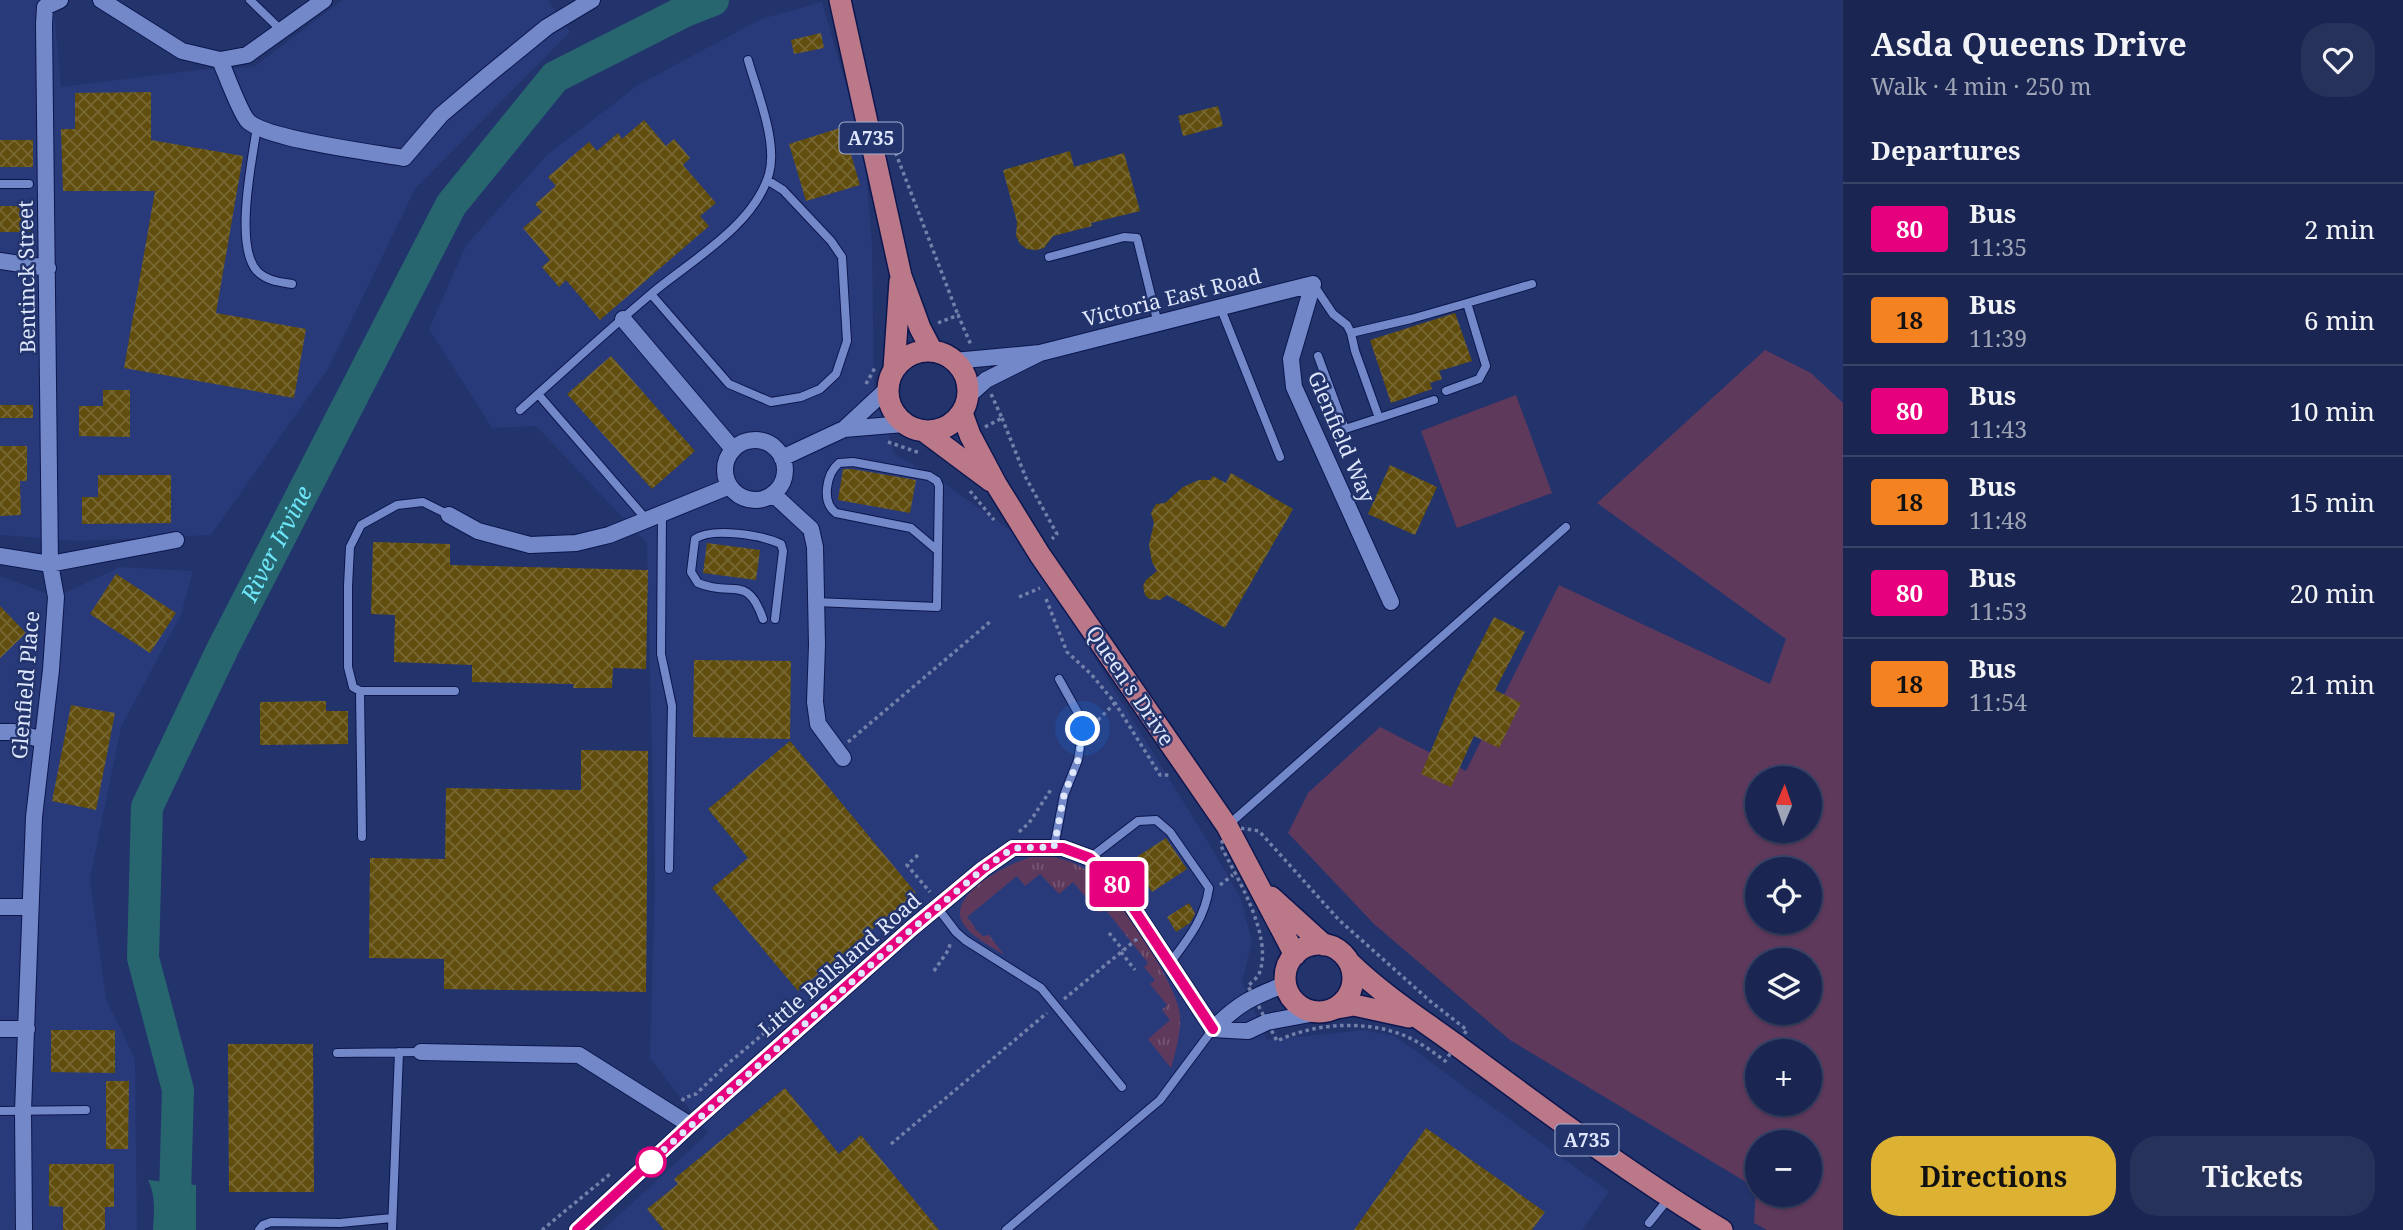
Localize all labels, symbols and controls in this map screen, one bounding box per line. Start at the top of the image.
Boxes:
text: Asda Queens Drive [1871,21,2187,66]
button: heart [2301,23,2375,97]
text: Walk · 4 min · 250 m [1871,70,2091,102]
road number: A735 [840,122,903,154]
text: Departures [1871,132,2021,168]
text: Bus [1969,195,2016,231]
street label: Bentinck Street [11,200,41,354]
text: 2 min [2304,211,2375,247]
text: 80 [1896,212,1923,245]
text: 11:35 [1969,231,2027,263]
street label: Victoria East Road [1080,261,1264,333]
text: Bus [1969,286,2016,322]
text: 6 min [2304,302,2375,338]
text: 18 [1896,303,1923,336]
text: 11:39 [1969,322,2027,354]
street label: Glenfield Way [1302,367,1382,507]
text: Bus [1969,377,2016,413]
text: 10 min [2290,393,2375,429]
text: 80 [1896,394,1923,427]
text: 11:43 [1969,413,2027,445]
text: Bus [1969,468,2016,504]
water label: River Irvine [232,480,319,608]
text: 15 min [2290,484,2375,520]
text: 18 [1896,485,1923,518]
text: 11:48 [1969,504,2027,536]
text: Bus [1969,559,2016,595]
text: 20 min [2290,575,2375,611]
text: 80 [1896,576,1923,609]
text: 11:53 [1969,595,2027,627]
street label: Glenfield Place [5,610,45,760]
street label: Queen's Drive [1080,620,1181,751]
text: Bus [1969,650,2016,686]
text: 21 min [2290,666,2375,702]
text: 18 [1896,667,1923,700]
text: 11:54 [1969,686,2027,718]
your location [1065,711,1100,746]
north arrow [1745,766,1822,844]
map controls [1745,766,1822,1207]
button: locate [1745,857,1822,934]
line badge: 80 [1086,861,1148,907]
text: 80 [1103,867,1131,900]
street label: Little Bellsland Road [752,886,926,1042]
button: layers [1745,948,1822,1025]
button: + [1745,1039,1822,1116]
road number: A735 [1556,1124,1618,1156]
button: − [1745,1130,1822,1207]
button: Directions [1871,1136,2116,1216]
button: Tickets [2130,1136,2375,1216]
unlabelled marker [636,1147,666,1177]

